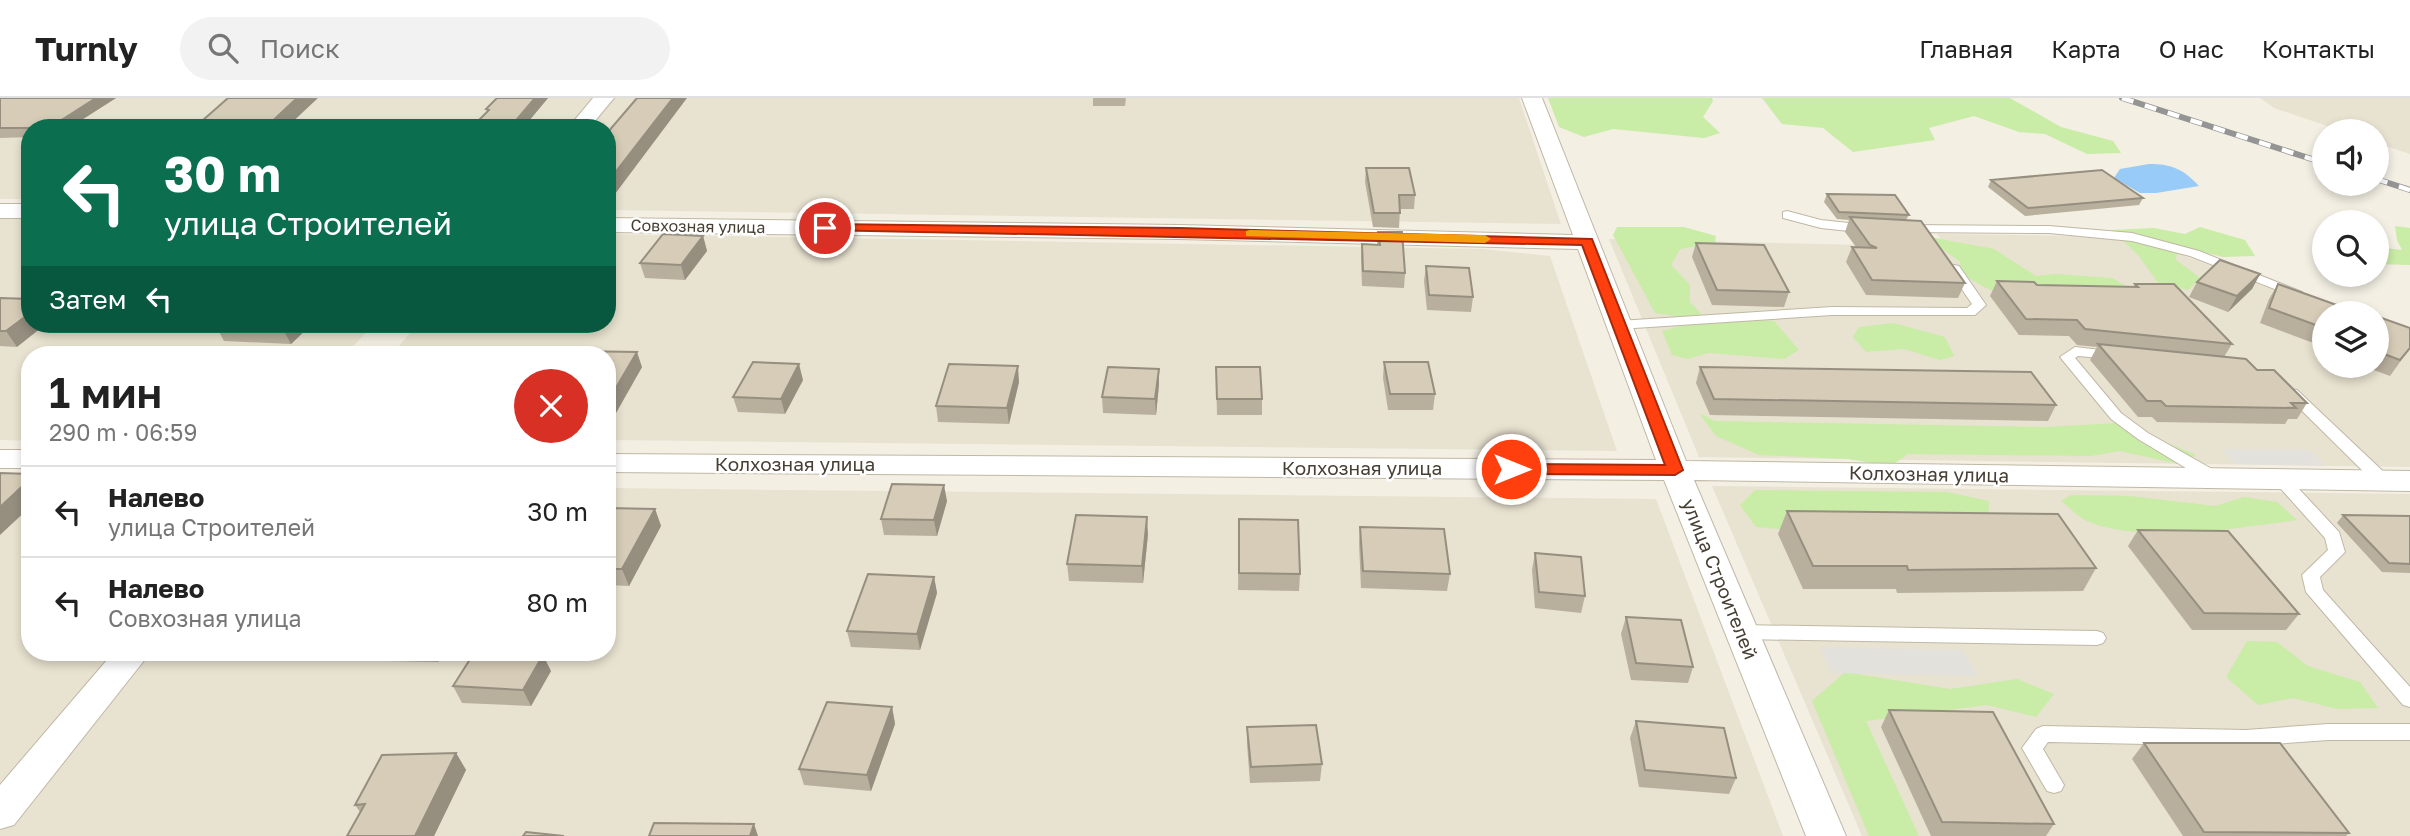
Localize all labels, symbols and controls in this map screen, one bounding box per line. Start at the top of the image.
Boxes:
search box [180,17,670,80]
text: Turnly [35,29,138,68]
icon: search [204,29,242,67]
text: Поиск [260,33,340,64]
text: Главная [1919,34,2013,63]
text: Карта [2051,34,2121,63]
text: О нас [2159,34,2224,63]
text: Контакты [2262,34,2375,63]
map controls [2312,119,2389,378]
button: sound [2312,119,2389,196]
text: 30 m [164,144,281,203]
icon: left [49,147,140,238]
pin [795,198,855,258]
text: улица Строителей [164,204,452,242]
icon: arrive [806,209,844,247]
button: search [2312,210,2389,287]
street label: Совхозная улица [631,215,765,237]
icon: left [140,280,178,318]
text: Затем [49,284,126,315]
button: layers [2312,301,2389,378]
text: 1 мин [49,367,162,417]
button: close [514,369,588,443]
text: 290 m · 06:59 [49,418,197,446]
position arrow [1474,432,1548,506]
street label: Колхозная улица [715,452,875,475]
street label: Колхозная улица [1282,456,1442,479]
street label: Колхозная улица [1849,461,2009,486]
text: Налево [108,482,204,513]
icon: left [49,493,87,531]
street label: улица Строителей [1678,495,1763,662]
text: 30 m [527,496,588,527]
text: улица Строителей [108,513,315,541]
text: Налево [108,573,204,604]
icon: left [49,584,87,622]
text: 80 m [527,587,588,618]
text: Совхозная улица [108,604,302,632]

